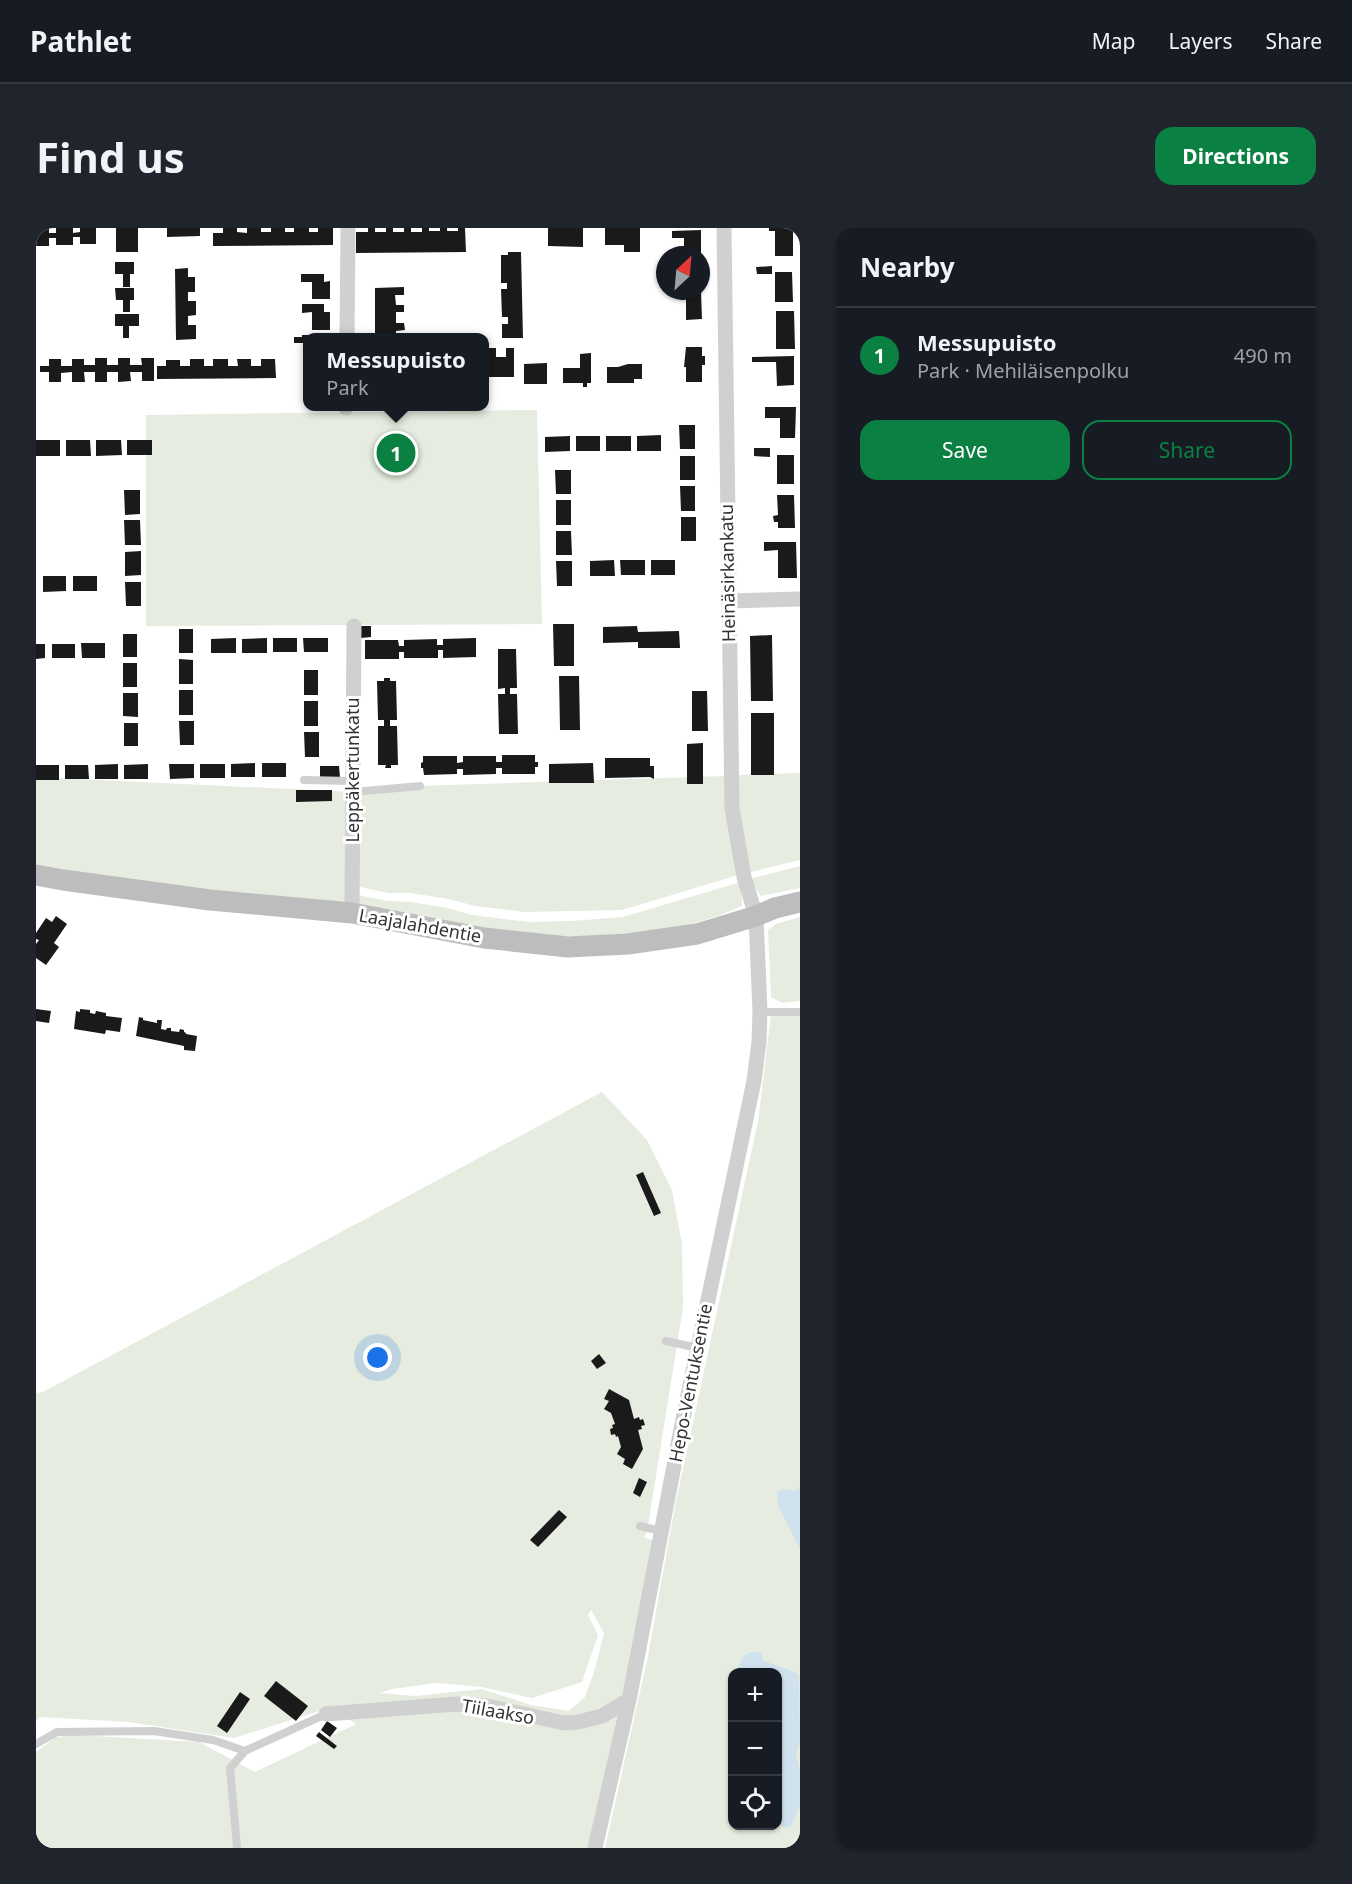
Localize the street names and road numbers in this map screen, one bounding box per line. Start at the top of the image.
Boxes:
street label: Heinäsirkankatu [714,504,740,642]
street label: Leppäkertunkatu [340,697,364,843]
street label: Laajalahdentie [357,902,483,948]
street label: Hepo-Ventuksentie [663,1301,717,1464]
street label: Tiilaakso [460,1693,536,1729]

